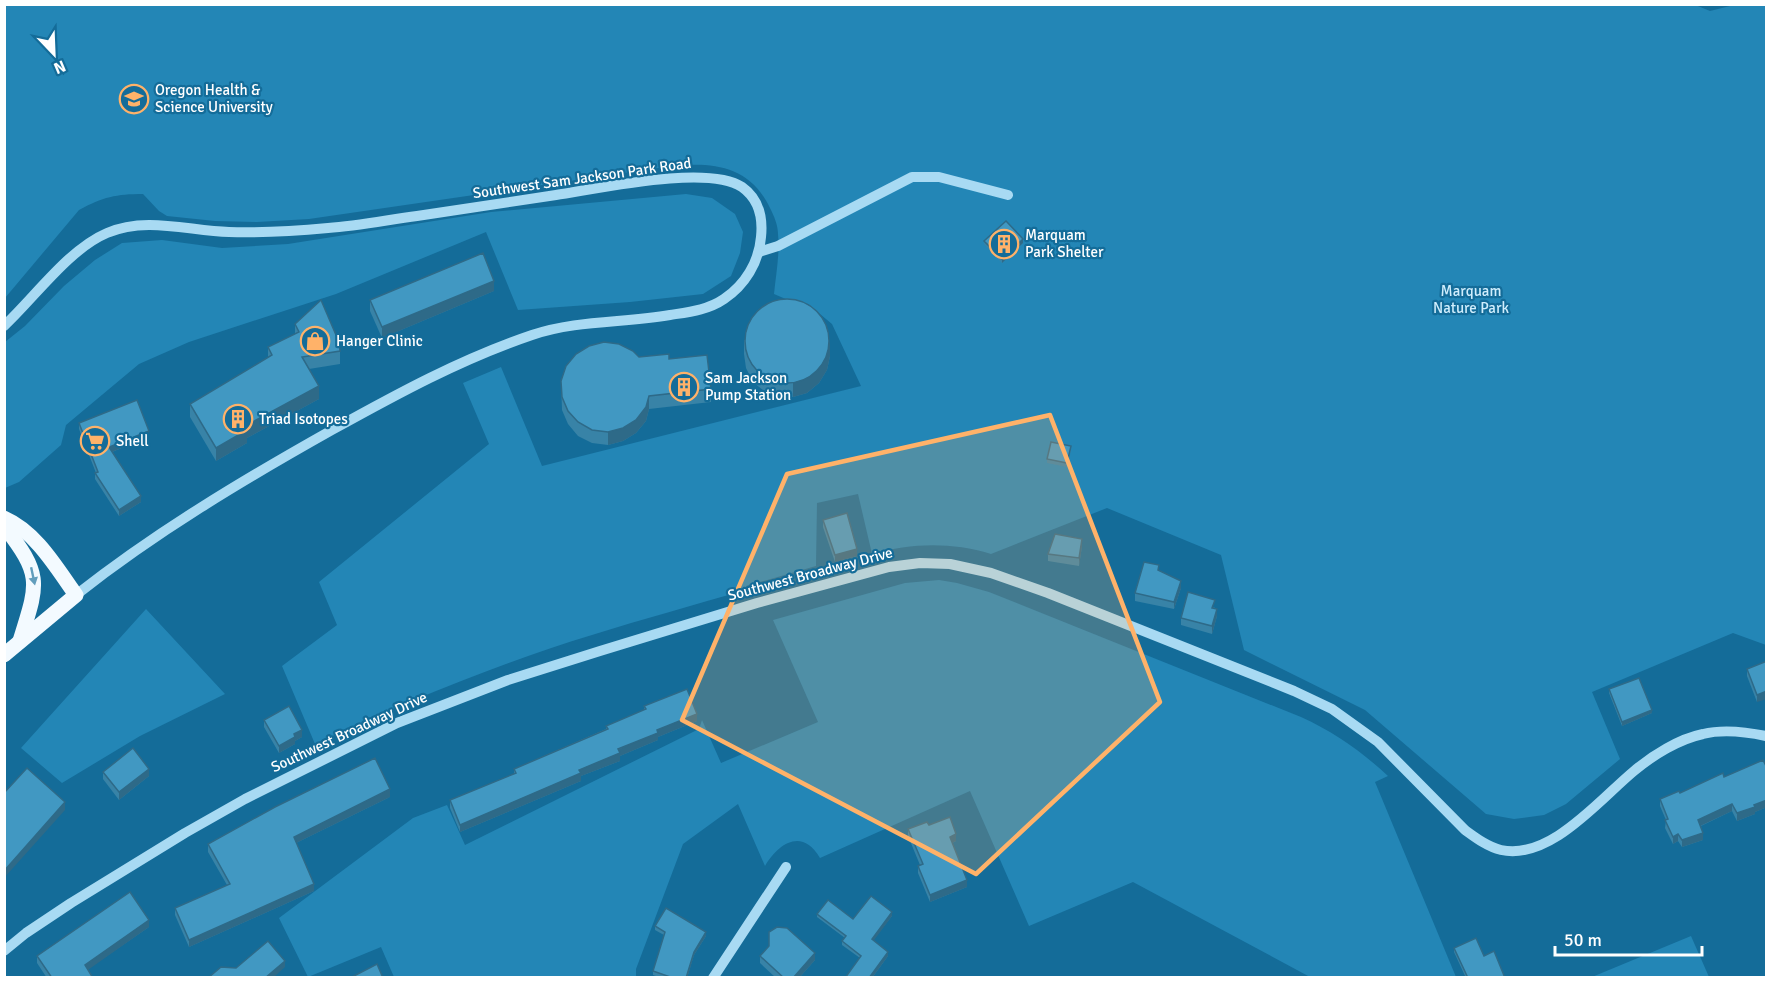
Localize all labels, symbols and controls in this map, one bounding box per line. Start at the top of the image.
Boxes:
north arrow [24,24,84,84]
text: N [50,56,69,78]
place label: Oregon Health & Science University [155,81,273,116]
school or university icon: Oregon Health & Science University [118,83,150,115]
street label: Southwest Sam Jackson Park Road [472,154,692,202]
place label: Marquam Park Shelter [1025,226,1104,261]
building icon: Marquam Park Shelter [988,228,1020,260]
park label: Marquam Nature Park [1433,282,1509,317]
shop icon: Hanger Clinic [299,325,331,357]
place label: Hanger Clinic [336,332,423,350]
place label: Sam Jackson Pump Station [705,369,791,404]
building icon: Sam Jackson Pump Station [668,371,700,403]
building icon: Triad Isotopes [222,403,254,435]
place label: Triad Isotopes [259,410,348,428]
supermarket icon: Shell [79,425,111,457]
place label: Shell [116,432,149,450]
street label: Southwest Broadway Drive [725,543,895,605]
one-way arrow [29,567,38,586]
street label: Southwest Broadway Drive [268,688,430,776]
scale bar [1555,919,1702,957]
text: 50 m [1564,929,1602,951]

